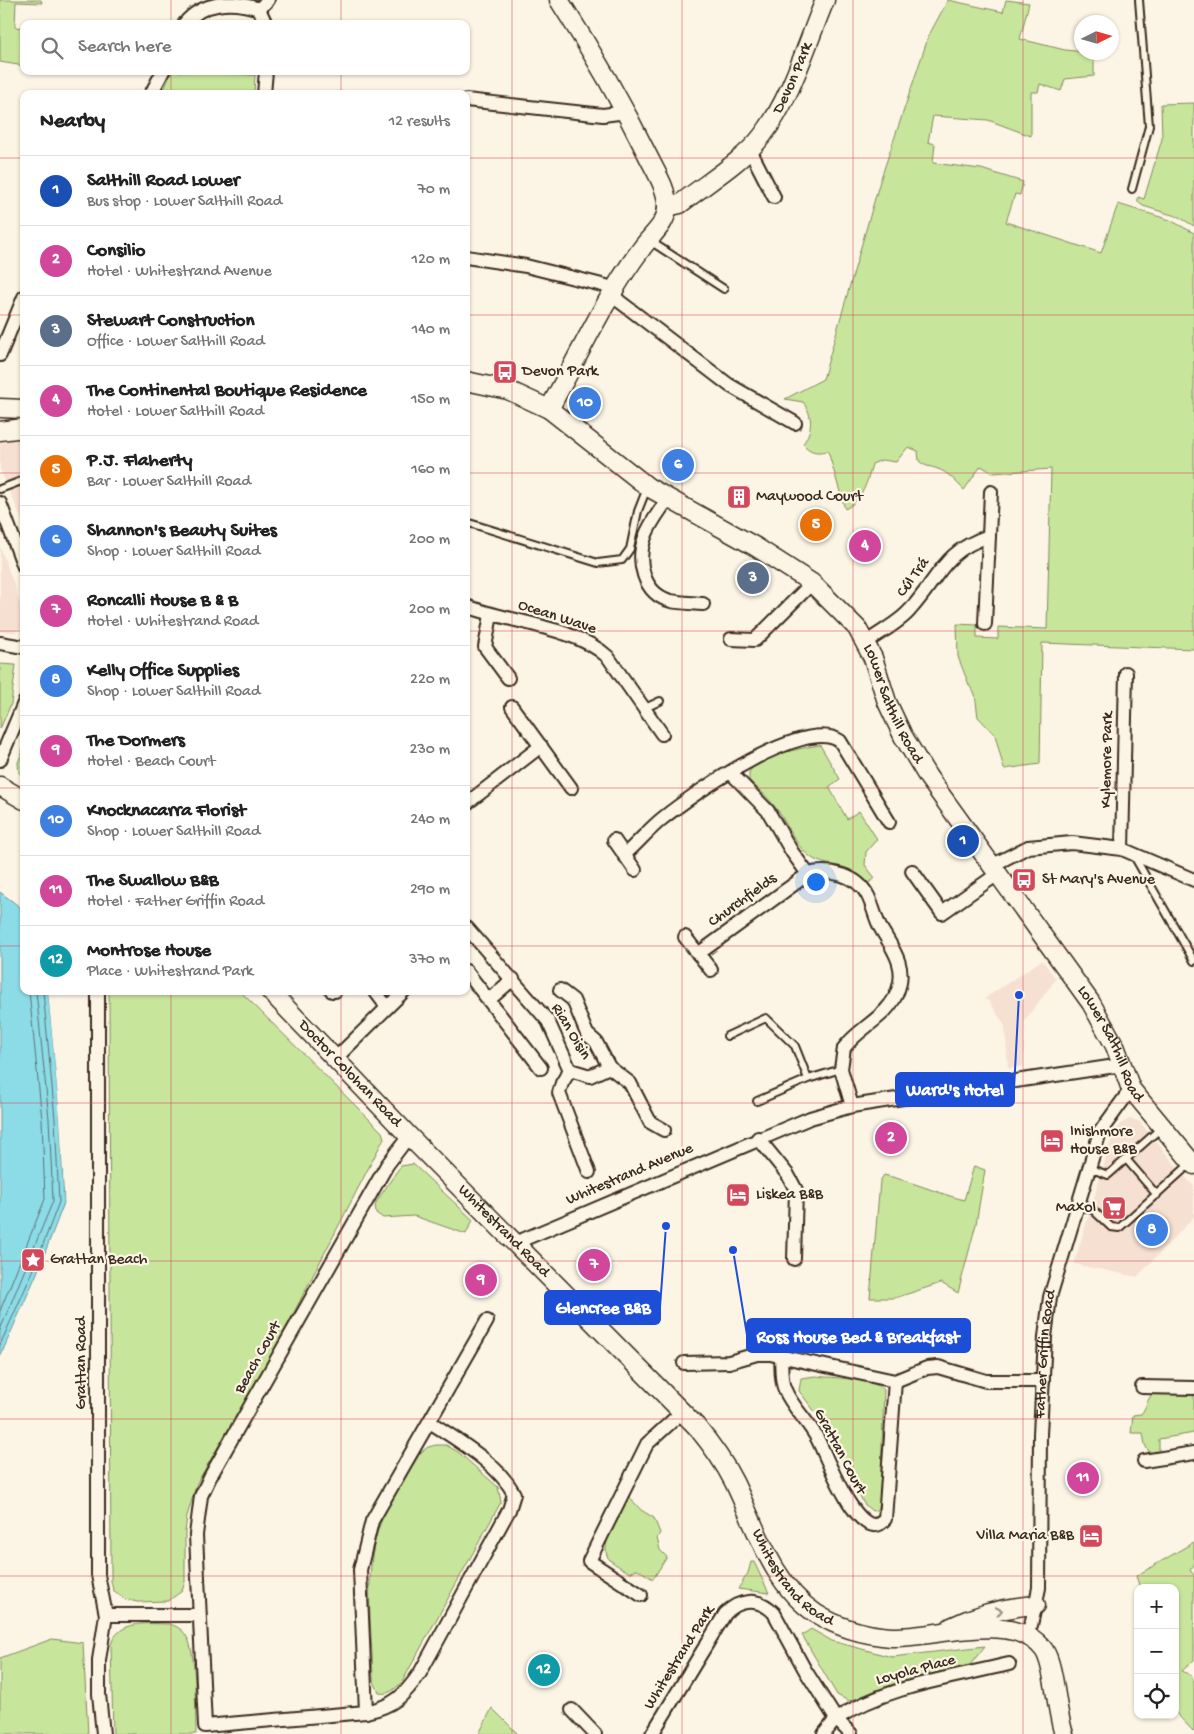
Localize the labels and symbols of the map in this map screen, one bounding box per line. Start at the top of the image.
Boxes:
north arrow [1074,15,1119,60]
street label: Devon Park [769,38,818,118]
bus stop icon: Devon Park [492,359,518,385]
place label: Devon Park [521,363,600,382]
pin: 10 [569,384,601,422]
pin: 6 [662,446,694,484]
building icon: Maywood Court [726,484,752,510]
place label: Maywood Court [756,488,864,507]
pin: 5 [800,506,832,544]
pin: 4 [849,527,881,565]
street label: Cúl Trá [893,554,935,601]
pin: 3 [737,559,769,597]
street label: Ocean Wave [515,596,599,640]
street label: Lower Salthill Road [858,641,928,768]
street label: Kylemore Park [1098,710,1118,808]
pin: 1 [947,822,979,860]
bus stop icon: St Mary's Avenue [1011,867,1037,893]
street label: Churchfields [705,869,782,932]
your location [803,869,829,895]
place label: St Mary's Avenue [1042,871,1156,890]
street label: Lower Salthill Road [1072,982,1149,1108]
street label: Rian Oisin [546,1000,594,1064]
street label: Doctor Colohan Road [293,1016,406,1133]
callout: Ward's Hotel [896,1073,1014,1106]
text: Ward's Hotel [905,1081,1004,1102]
pin: 2 [875,1119,907,1157]
place label: Inishmore House B&B [1070,1123,1137,1160]
hotel icon: Inishmore House B&B [1039,1128,1065,1154]
street label: Whitestrand Avenue [564,1139,697,1210]
street label: Whitestrand Road [453,1181,555,1283]
hotel icon: Liskea B&B [725,1182,751,1208]
place label: Liskea B&B [756,1186,824,1205]
supermarket icon: Maxol [1101,1195,1127,1221]
place label: Maxol [1056,1199,1096,1218]
pin: 8 [1136,1211,1168,1249]
pin: 7 [578,1246,610,1284]
place icon: Grattan Beach [20,1247,46,1273]
place label: Grattan Beach [50,1251,148,1270]
pin: 9 [465,1261,497,1299]
street label: Father Griffin Road [1031,1286,1062,1420]
callout: Glencree B&B [545,1291,660,1324]
text: Glencree B&B [555,1299,651,1320]
street label: Grattan Road [73,1315,92,1409]
street label: Beach Court [231,1317,287,1398]
callout: Ross House Bed & Breakfast [747,1319,970,1352]
text: Ross House Bed & Breakfast [756,1328,961,1349]
street label: Grattan Court [808,1406,870,1500]
pin: 11 [1067,1459,1099,1497]
hotel icon: Villa Maria B&B [1078,1523,1104,1549]
street label: Whitestrand Road [747,1526,838,1632]
place label: Villa Maria B&B [975,1527,1075,1546]
street label: Whitestrand Park [640,1601,720,1713]
one-way arrow [994,1606,1003,1617]
pin: 12 [528,1651,560,1689]
street label: Loyola Place [874,1651,959,1691]

